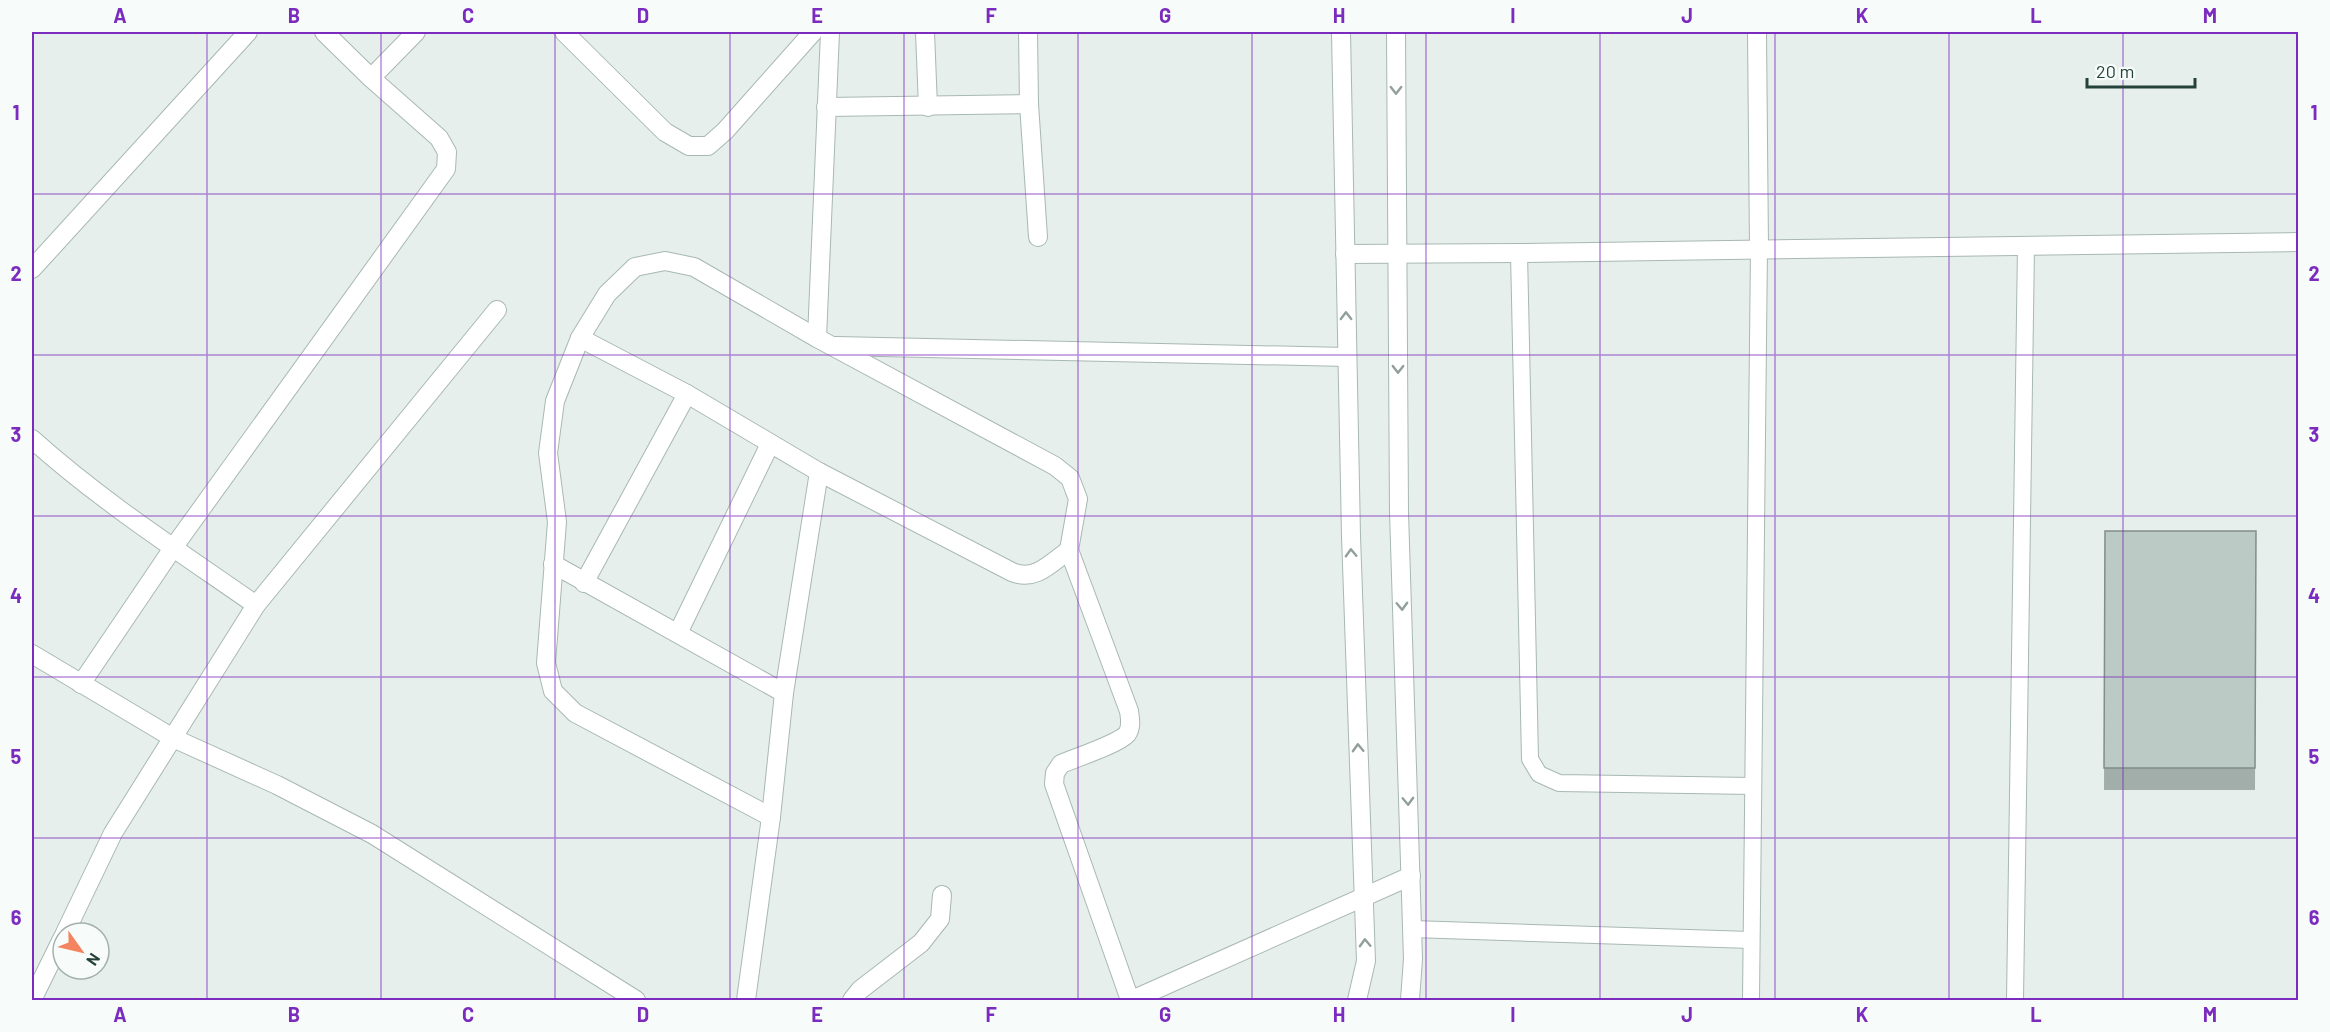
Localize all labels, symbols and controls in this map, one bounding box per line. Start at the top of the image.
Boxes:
text: A [113,3,127,27]
text: B [288,3,300,27]
text: C [462,3,474,27]
text: D [637,3,649,27]
text: E [811,3,823,27]
text: F [985,3,997,27]
text: G [1159,3,1171,27]
text: H [1333,3,1345,27]
text: I [1510,3,1516,27]
text: J [1681,3,1693,27]
text: K [1856,3,1869,27]
text: L [2030,3,2042,27]
text: M [2203,3,2217,27]
scale bar [2087,51,2195,89]
text: 20 m [2096,60,2134,82]
one-way arrow [1390,85,1402,94]
text: 1 [12,100,20,124]
text: 1 [2310,100,2318,124]
text: 2 [10,261,22,285]
text: 2 [2308,261,2320,285]
one-way arrow [1340,312,1352,321]
one-way arrow [1392,364,1404,373]
text: 3 [11,422,21,446]
text: 3 [2309,422,2319,446]
one-way arrow [1345,549,1358,558]
text: 4 [10,583,22,607]
text: 4 [2308,583,2320,607]
one-way arrow [1396,601,1409,610]
text: 5 [11,744,22,768]
one-way arrow [1352,744,1365,753]
text: 5 [2309,744,2320,768]
one-way arrow [1402,796,1415,805]
text: 6 [11,905,22,929]
text: 6 [2309,905,2320,929]
north arrow [51,921,111,981]
one-way arrow [1359,939,1372,948]
text: N [83,950,105,969]
text: A [113,1002,127,1026]
text: B [288,1002,300,1026]
text: C [462,1002,474,1026]
text: D [637,1002,649,1026]
text: E [811,1002,823,1026]
text: F [985,1002,997,1026]
text: G [1159,1002,1171,1026]
text: H [1333,1002,1345,1026]
text: I [1510,1002,1516,1026]
text: J [1681,1002,1693,1026]
text: K [1856,1002,1869,1026]
text: L [2030,1002,2042,1026]
text: M [2203,1002,2217,1026]

